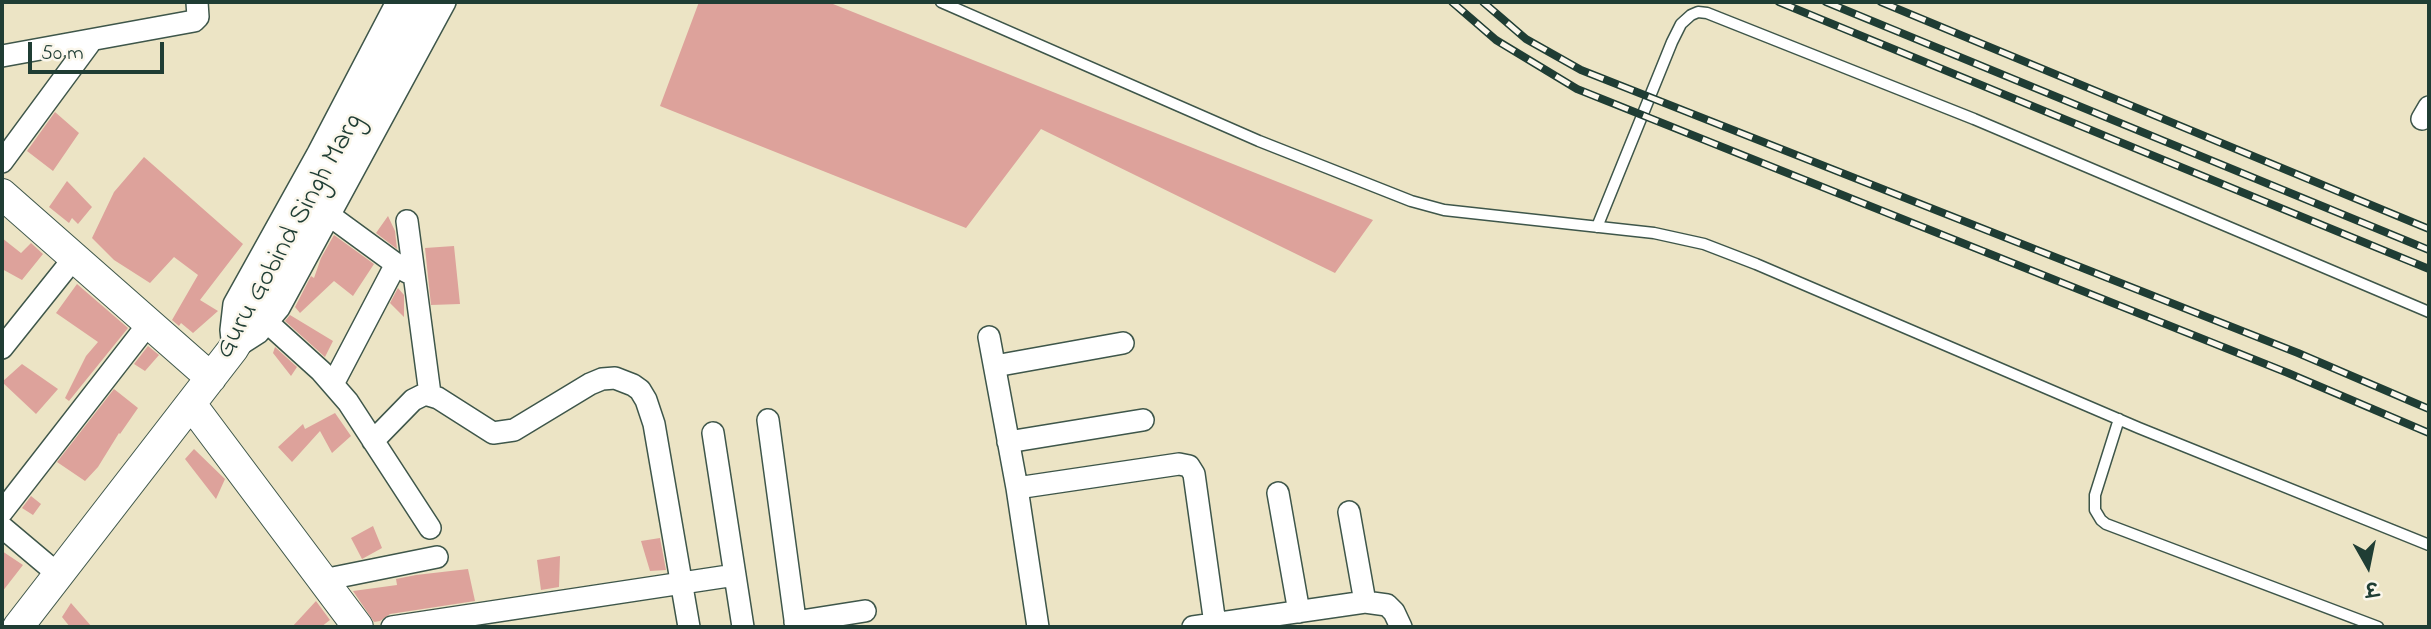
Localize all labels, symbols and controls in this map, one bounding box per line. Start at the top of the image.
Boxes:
scale bar [32,28,168,72]
text: 50 m [41,39,84,69]
street label: Guru Gobind Singh Marg [210,109,372,365]
north arrow [2333,531,2403,601]
text: उ [2363,573,2380,602]

